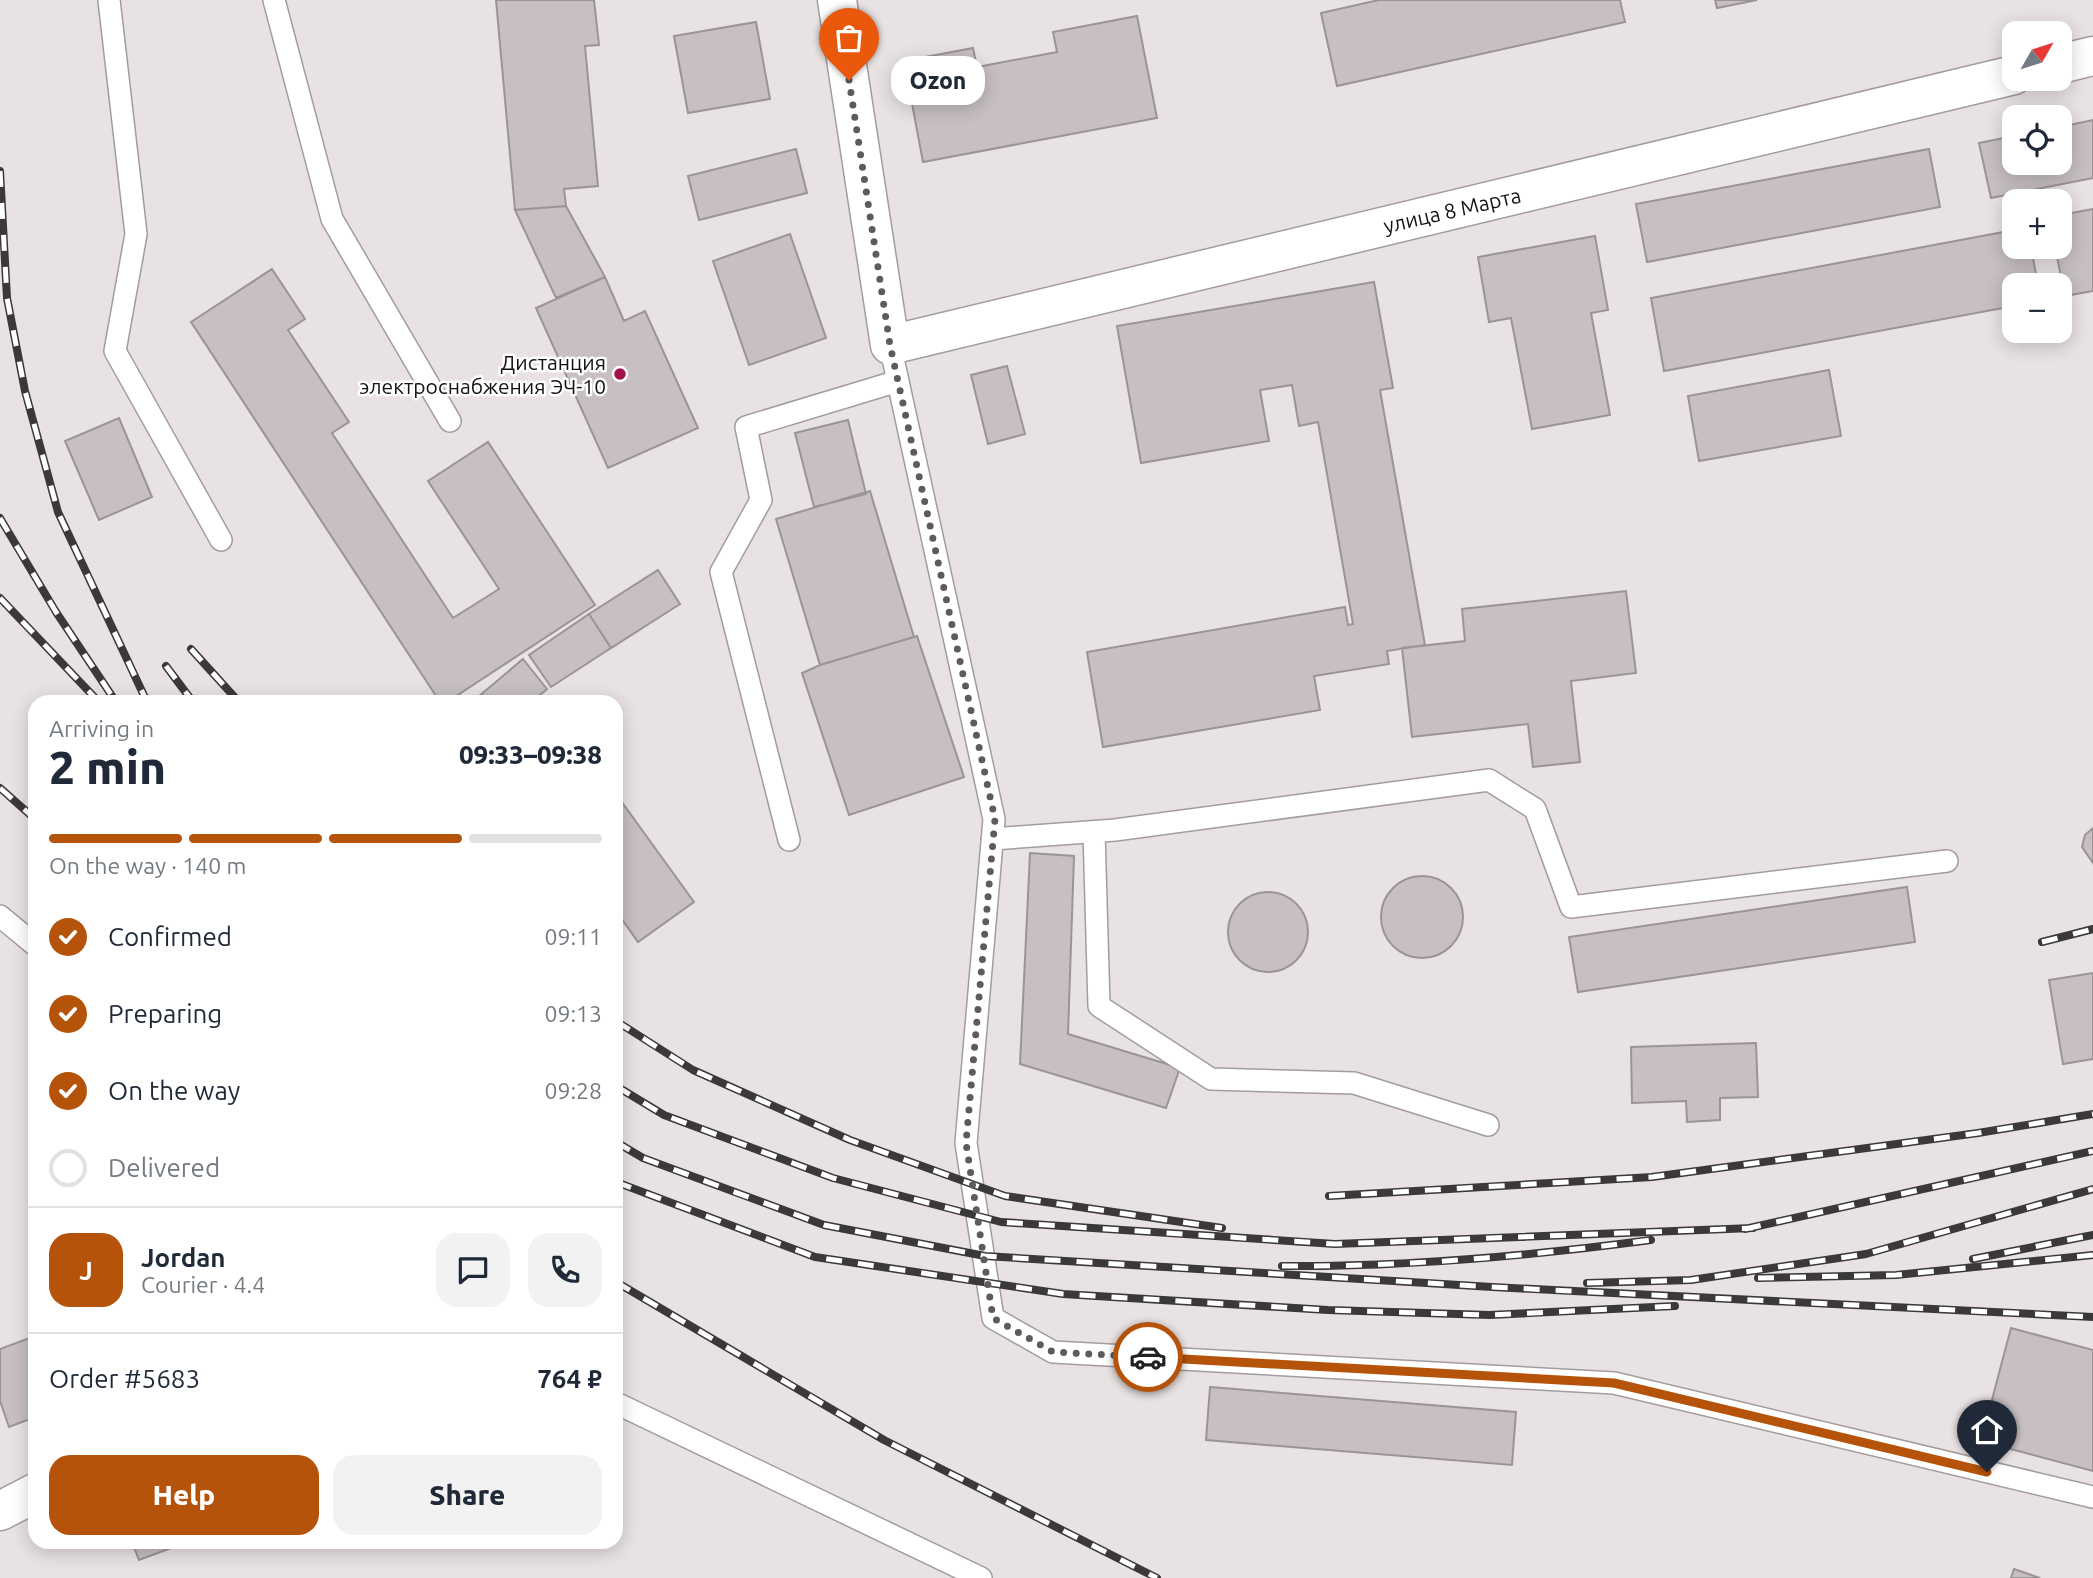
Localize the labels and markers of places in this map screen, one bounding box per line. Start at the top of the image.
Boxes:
pin [819,8,879,80]
callout: Ozon [891,56,986,104]
place label: Дистанция электроснабжения ЭЧ-10 [359,350,606,398]
marker: Дистанция электроснабжения ЭЧ-10 [612,366,628,382]
pin [1957,1400,2017,1472]

